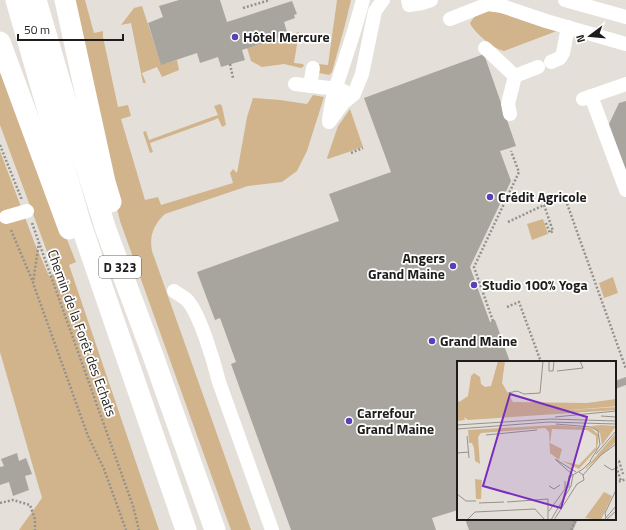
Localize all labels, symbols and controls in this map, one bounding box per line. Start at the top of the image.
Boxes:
scale bar [18,16,123,42]
north arrow [570,16,610,56]
text: 50 m [24,20,50,39]
place label: Hôtel Mercure [243,26,330,47]
marker: Hôtel Mercure [230,32,240,42]
text: N [572,33,589,45]
place label: Crédit Agricole [498,186,587,207]
marker: Crédit Agricole [485,192,495,202]
street label: Chemin de la Forêt des Echats [42,246,123,419]
place label: Angers Grand Maine [368,247,445,284]
road number: D 323 [99,256,141,278]
marker: Angers Grand Maine [448,261,458,271]
place label: Studio 100% Yoga [482,274,588,295]
marker: Studio 100% Yoga [469,280,479,290]
place label: Grand Maine [440,330,517,351]
marker: Grand Maine [427,336,437,346]
inset map [457,361,616,520]
place label: Carrefour Grand Maine [357,402,434,439]
marker: Carrefour Grand Maine [344,416,354,426]

